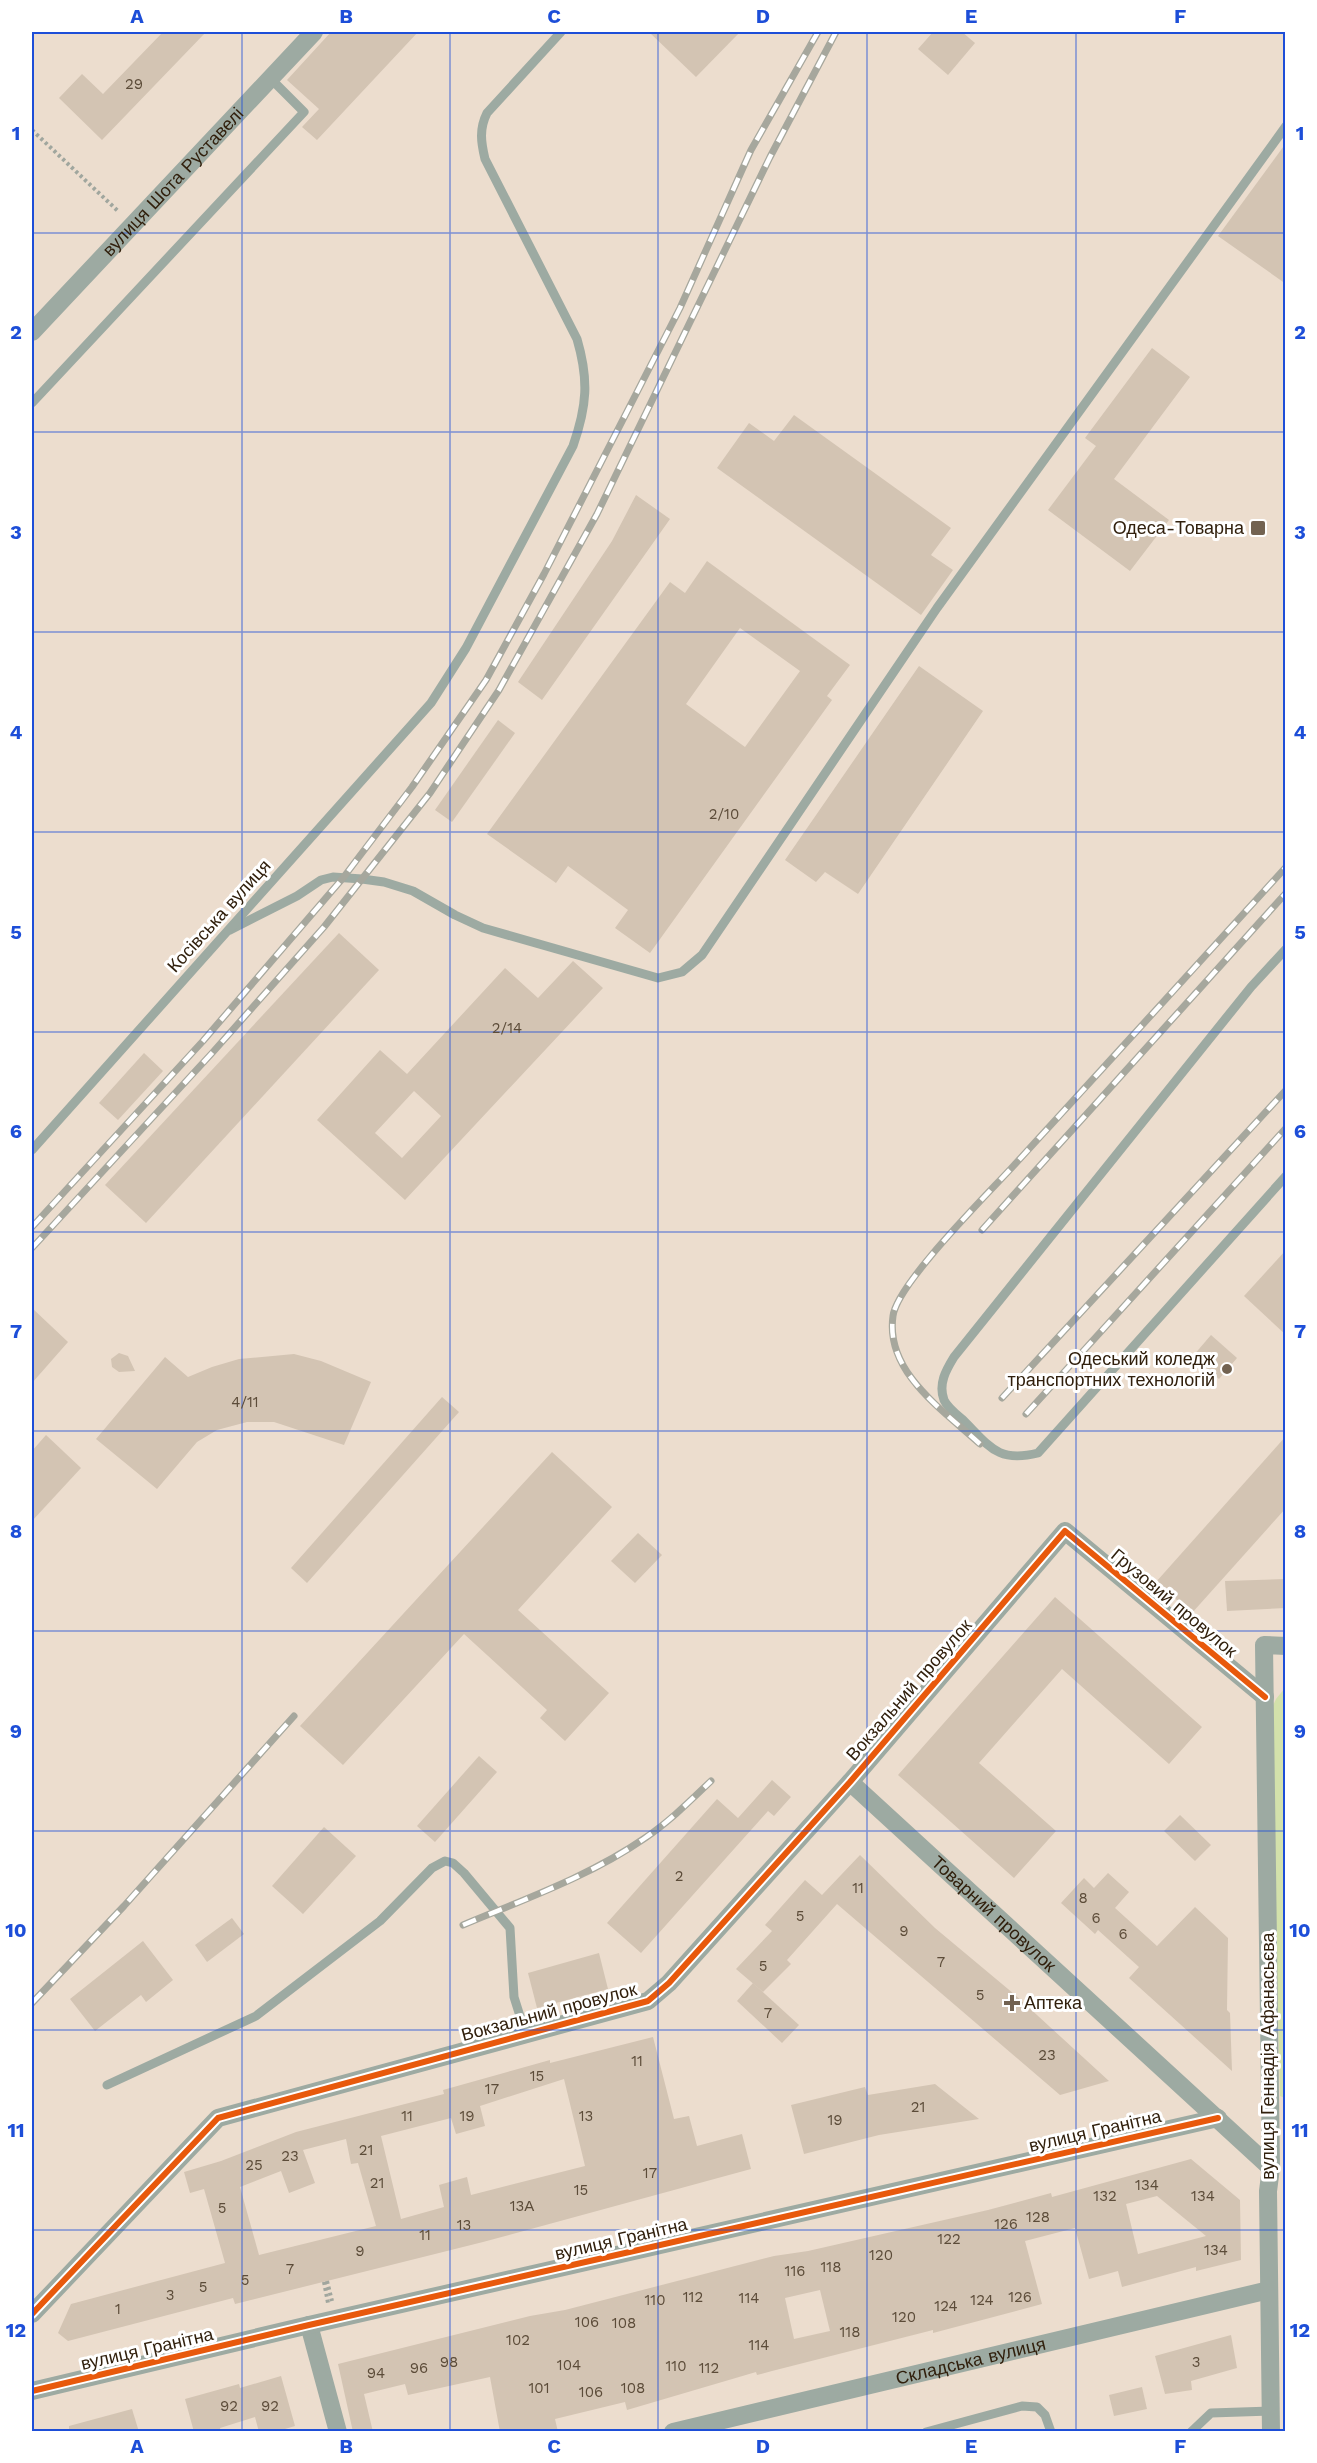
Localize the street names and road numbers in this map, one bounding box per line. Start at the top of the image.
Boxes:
street label: вулиця Шота Руставелі [98,103,248,260]
street label: Косівська вулиця [163,855,275,976]
street label: Грузовий провулок [1107,1544,1242,1661]
street label: Вокзальний провулок [841,1615,976,1765]
street label: Товарний провулок [927,1851,1061,1976]
street label: вулиця Геннадія Афанасьєва [1257,1931,1278,2180]
street label: Вокзальний провулок [459,1978,639,2045]
street label: вулиця Гранітна [1027,2105,1164,2156]
street label: вулиця Гранітна [553,2213,690,2264]
street label: вулиця Гранітна [79,2323,216,2374]
street label: Складська вулиця [894,2333,1048,2389]

